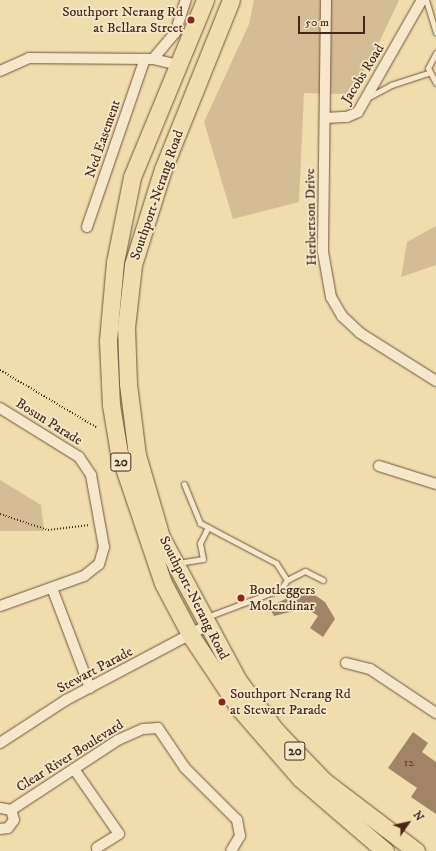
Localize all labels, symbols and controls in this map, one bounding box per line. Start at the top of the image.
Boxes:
place label: Southport Nerang Rd at Bellara Street [62,4,183,36]
scale bar [300,8,367,34]
marker: Southport Nerang Rd at Bellara Street [186,15,196,25]
text: 50 m [305,15,329,30]
street label: Jacobs Road [338,41,388,107]
street label: Ned Easement [82,98,124,180]
street label: Southport-Nerang Road [127,128,187,262]
street label: Herbertson Drive [302,168,320,266]
street label: Bosun Parade [13,395,85,449]
road number: 20 [110,451,132,473]
street label: Southport-Nerang Road [156,534,232,662]
place label: Bootleggers Molendinar [249,582,315,614]
marker: Bootleggers Molendinar [236,593,246,603]
street label: Stewart Parade [54,643,136,697]
place label: Southport Nerang Rd at Stewart Parade [230,686,351,718]
marker: Southport Nerang Rd at Stewart Parade [217,697,227,707]
street label: Clear River Boulevard [13,716,127,796]
road number: 20 [284,740,306,762]
house number: 12 [404,756,414,770]
north arrow [388,803,428,843]
text: N [410,809,426,824]

